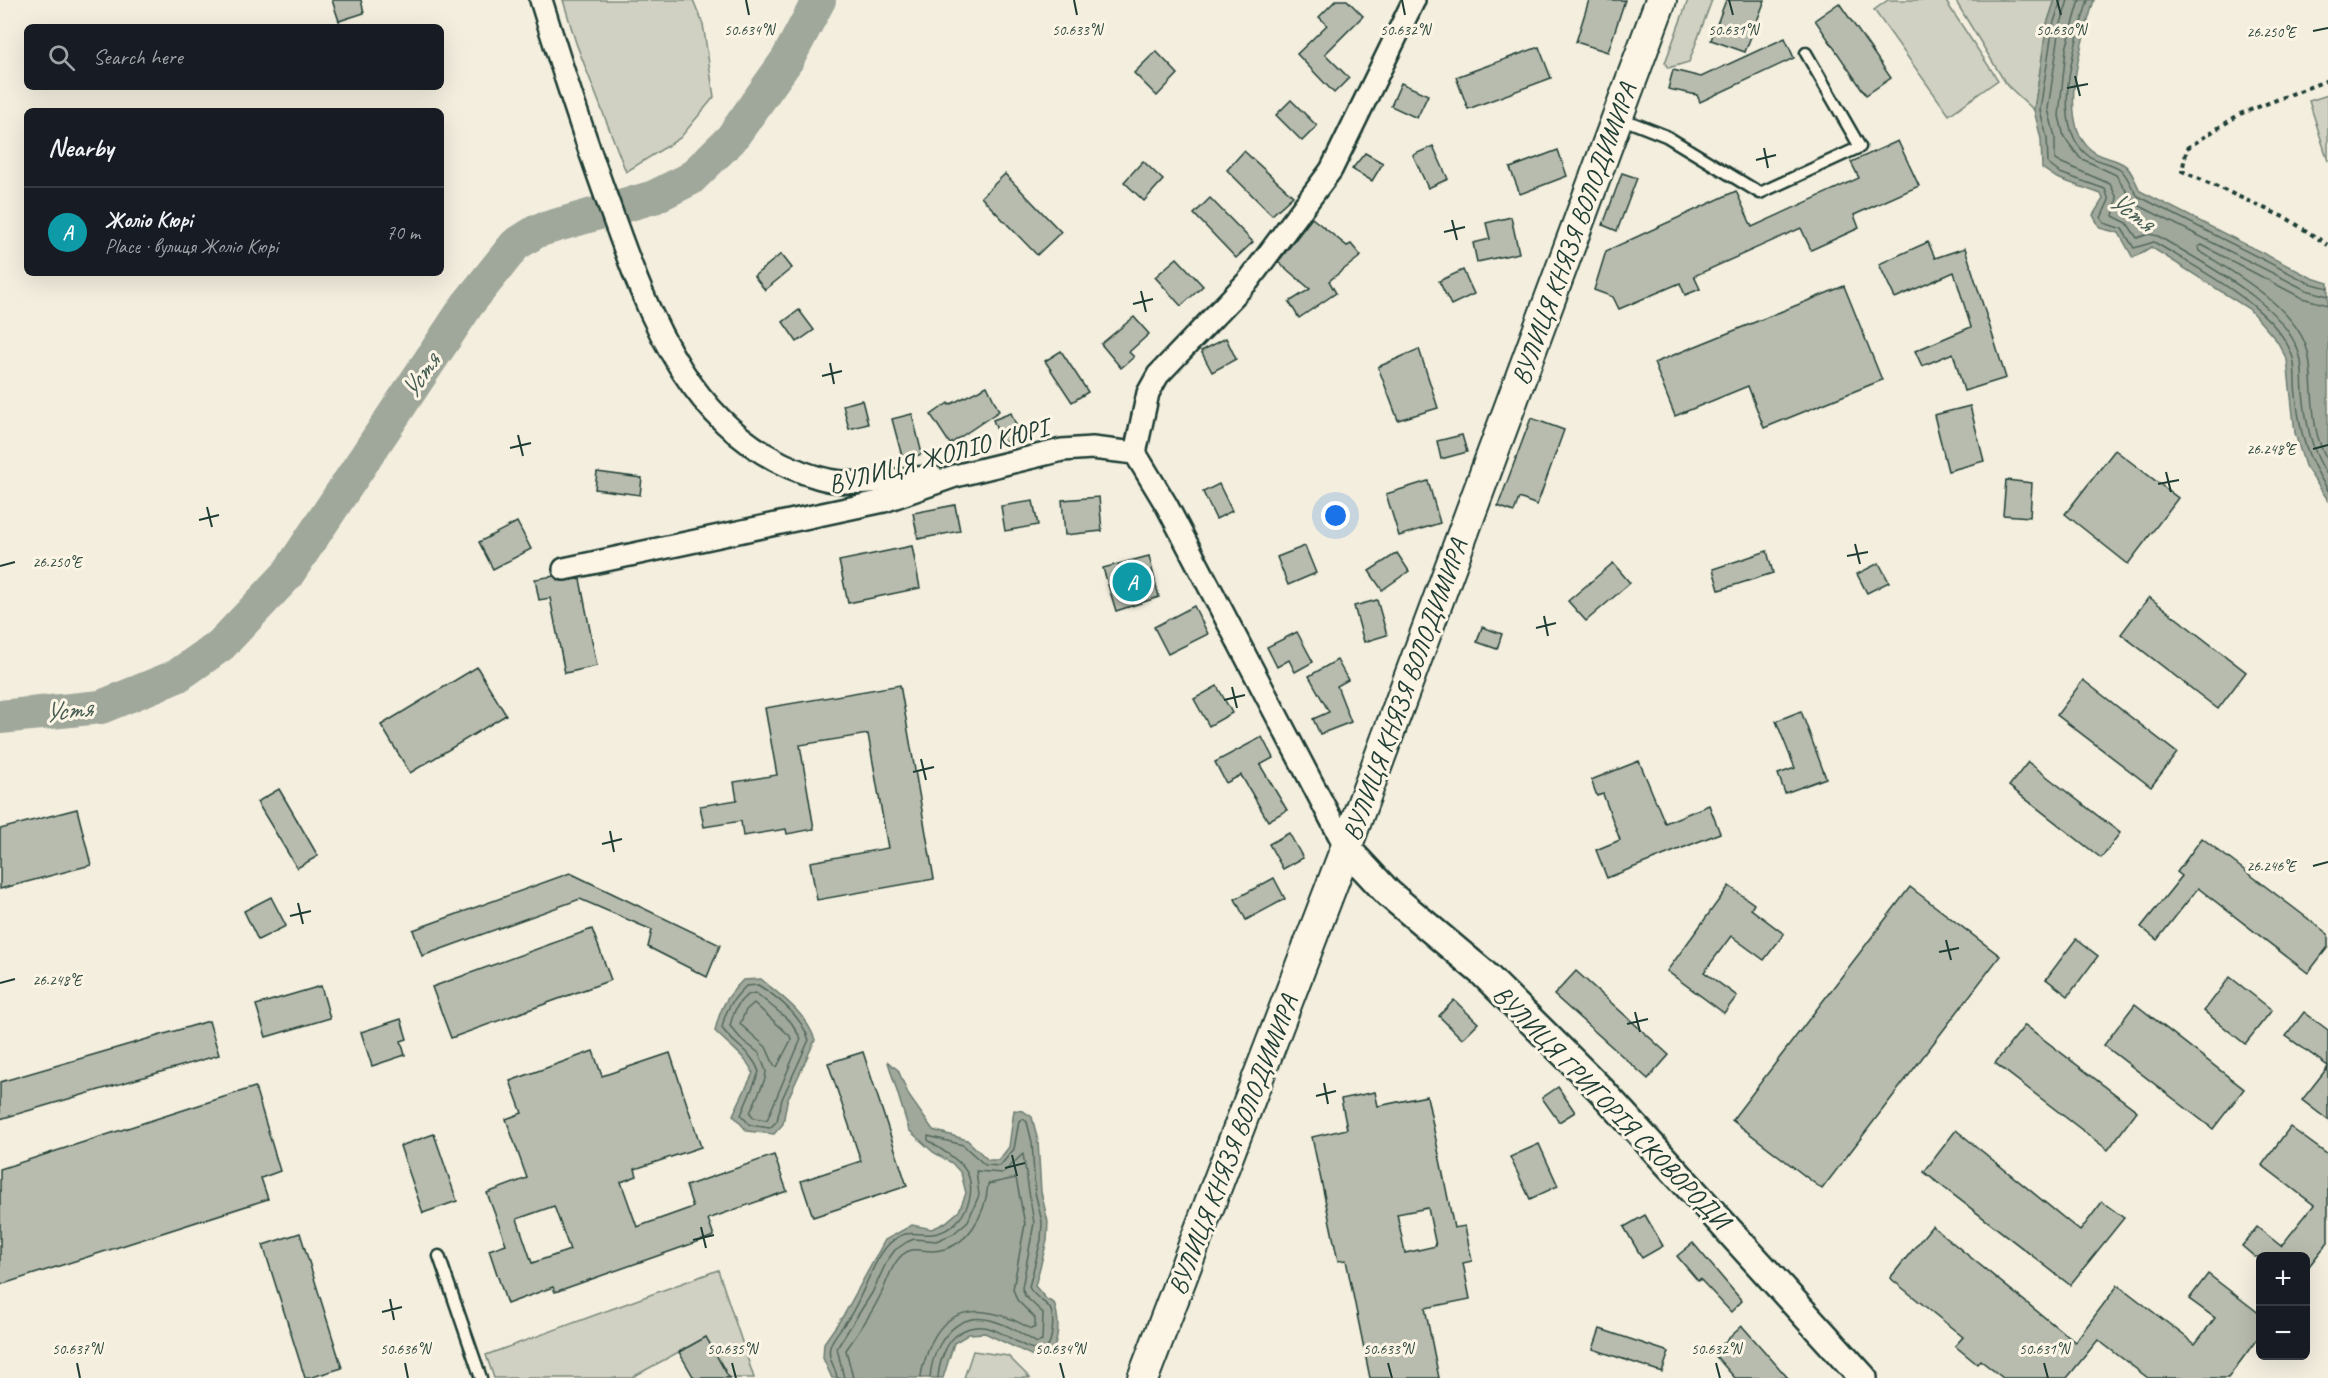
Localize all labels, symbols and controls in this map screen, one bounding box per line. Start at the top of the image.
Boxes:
text: 50.634°N [724,21,777,40]
text: 50.633°N [1052,21,1105,40]
text: 50.632°N [1380,21,1433,40]
text: 50.631°N [1708,21,1761,40]
text: 50.630°N [2036,21,2089,40]
text: 26.250°E [2247,23,2298,42]
search box [24,24,444,90]
icon: search [45,41,78,74]
text: Search here [93,43,183,71]
street label: ВУЛИЦЯ КНЯЗЯ ВОЛОДИМИРА [1504,77,1645,389]
text: Nearby [48,131,113,164]
water label: Устя [2103,183,2164,241]
text: Жоліо Кюрі [105,206,192,234]
text: A [62,220,73,245]
text: 70 m [386,220,420,245]
text: Place · вулиця Жоліо Кюрі [105,234,278,259]
water label: Устя [393,344,449,405]
street label: ВУЛИЦЯ ЖОЛІО КЮРІ [825,409,1057,501]
text: 26.248°E [2247,440,2298,459]
your location [1321,501,1350,530]
street label: ВУЛИЦЯ КНЯЗЯ ВОЛОДИМИРА [1335,533,1476,845]
text: 26.250°E [33,553,84,572]
pin: A [1112,560,1152,604]
water label: Устя [42,690,97,730]
text: 26.246°E [2247,857,2298,876]
text: 26.248°E [33,971,84,990]
street label: ВУЛИЦЯ ГРИГОРІЯ СКОВОРОДИ [1486,978,1739,1239]
street label: ВУЛИЦЯ КНЯЗЯ ВОЛОДИМИРА [1161,989,1306,1299]
map controls [2256,1252,2310,1360]
button: + [2256,1252,2310,1306]
button: − [2256,1306,2310,1360]
text: 50.637°N [52,1340,105,1359]
text: 50.636°N [380,1340,433,1359]
text: 50.635°N [707,1340,760,1359]
text: 50.634°N [1035,1340,1088,1359]
text: 50.633°N [1363,1340,1416,1359]
text: 50.632°N [1691,1340,1744,1359]
text: 50.631°N [2019,1340,2072,1359]

